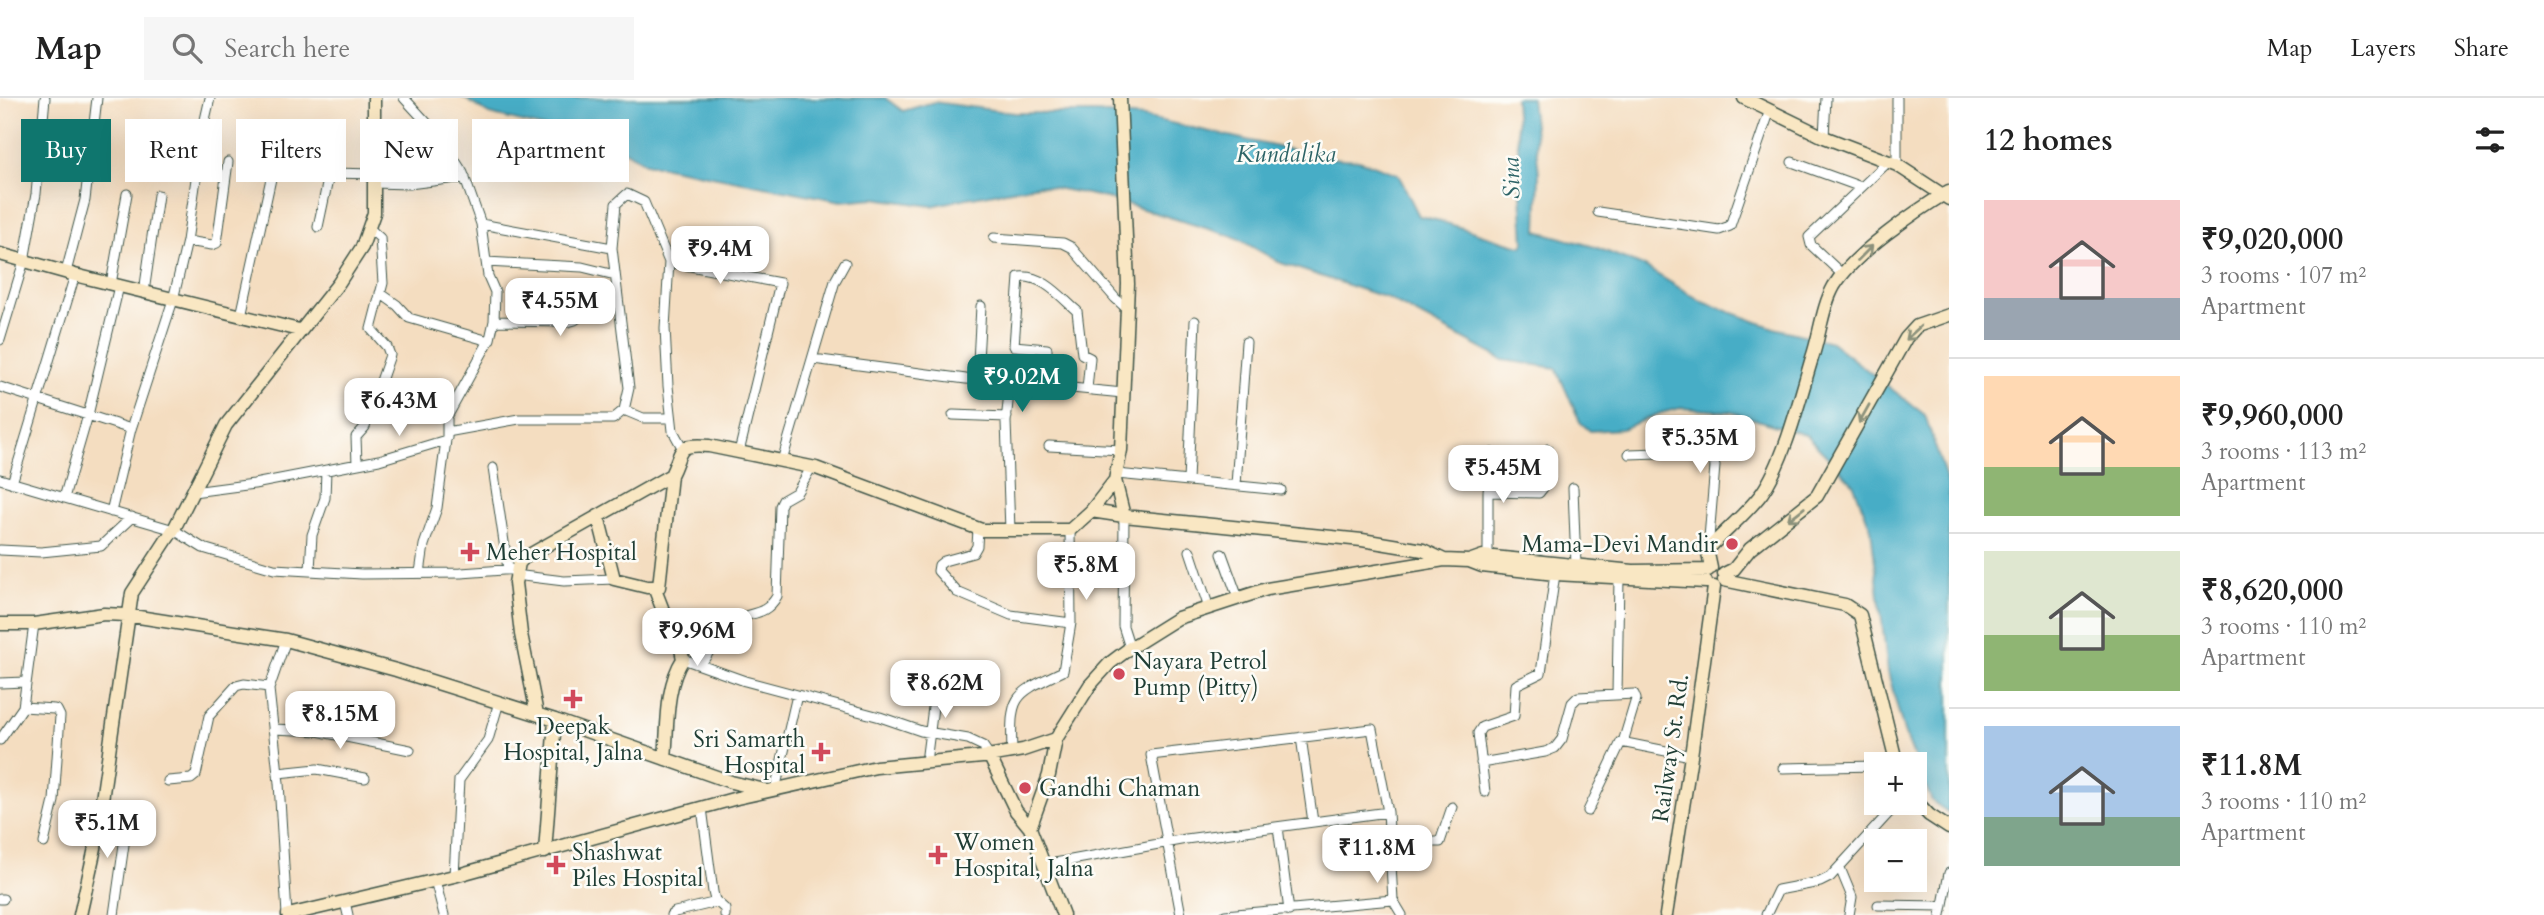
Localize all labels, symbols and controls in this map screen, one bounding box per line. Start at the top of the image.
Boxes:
search box [144,17,634,80]
text: Map [35,26,102,71]
icon: search [168,29,206,67]
text: Search here [224,31,350,66]
text: Map [2267,32,2313,65]
text: Layers [2351,32,2416,65]
text: Share [2454,32,2509,65]
chip: Buy [21,119,111,182]
chip: Rent [125,119,222,182]
chip: Filters [236,119,346,182]
chip: New [360,119,458,182]
chip: Apartment [472,119,629,182]
text: 12 homes [1984,120,2113,161]
icon: filters [2471,121,2509,159]
water label: Kundalika [1236,138,1336,171]
water label: Sina [1494,156,1529,200]
text: ₹9,020,000 [2201,219,2343,260]
pin: ₹9.4M [671,226,769,286]
icon: home [2040,228,2124,312]
text: ₹9.4M [687,233,753,264]
one-way arrow [1856,245,1873,262]
text: 3 rooms · 107 m² [2201,260,2366,291]
pin: ₹4.55M [503,278,617,338]
text: ₹4.55M [521,285,599,316]
text: Apartment [2201,291,2305,322]
one-way arrow [1904,325,1922,341]
pin: ₹9.02M [965,354,1079,414]
text: ₹9.02M [983,361,1061,392]
pin: ₹6.43M [342,378,456,438]
text: ₹6.43M [360,385,438,416]
text: ₹9,960,000 [2201,395,2343,436]
one-way arrow [1857,403,1871,423]
icon: home [2040,404,2124,488]
pin: ₹5.35M [1643,416,1757,475]
text: ₹5.35M [1661,422,1739,453]
text: 3 rooms · 113 m² [2201,436,2366,467]
pin: ₹5.45M [1446,446,1560,505]
text: ₹5.45M [1464,452,1542,483]
text: Apartment [2201,467,2305,498]
one-way arrow [1787,506,1806,521]
place label: Mama-Devi Mandir [1522,529,1719,560]
marker: Mama-Devi Mandir [1724,536,1740,552]
place label: Meher Hospital [486,537,637,568]
marker: Meher Hospital [460,542,480,562]
pin: ₹5.8M [1037,542,1135,602]
text: ₹5.8M [1053,549,1119,580]
text: ₹8,620,000 [2201,570,2343,611]
icon: home [2040,579,2124,663]
pin: ₹9.96M [640,608,754,668]
text: 3 rooms · 110 m² [2201,611,2366,642]
text: ₹9.96M [658,615,736,646]
text: Apartment [2201,642,2305,673]
place label: Nayara Petrol Pump (Pitty) [1133,646,1267,703]
pin: ₹8.62M [888,660,1002,720]
marker: Nayara Petrol Pump (Pitty) [1111,666,1127,682]
text: ₹8.62M [906,667,984,698]
street label: Railway St. Rd. [1645,672,1696,824]
marker: Deepak Hospital, Jalna [563,689,583,709]
pin: ₹8.15M [283,692,397,751]
text: ₹8.15M [301,698,379,729]
place label: Deepak Hospital, Jalna [503,711,643,768]
place label: Sri Samarth Hospital [693,724,805,781]
marker: Sri Samarth Hospital [811,742,831,762]
text: ₹11.8M [2201,745,2302,786]
map controls [1864,752,1927,892]
button: + [1864,752,1927,815]
icon: home [2040,754,2124,838]
place label: Gandhi Chaman [1039,773,1200,804]
marker: Gandhi Chaman [1017,780,1033,796]
text: 3 rooms · 110 m² [2201,786,2366,817]
pin: ₹5.1M [58,800,156,860]
text: ₹5.1M [74,807,140,838]
text: Apartment [2201,817,2305,848]
pin: ₹11.8M [1320,826,1434,885]
place label: Women Hospital, Jalna [953,827,1094,884]
button: − [1864,829,1927,892]
text: ₹11.8M [1338,832,1416,863]
place label: Shashwat Piles Hospital [572,837,704,894]
marker: Women Hospital, Jalna [928,845,948,865]
marker: Shashwat Piles Hospital [546,855,566,875]

